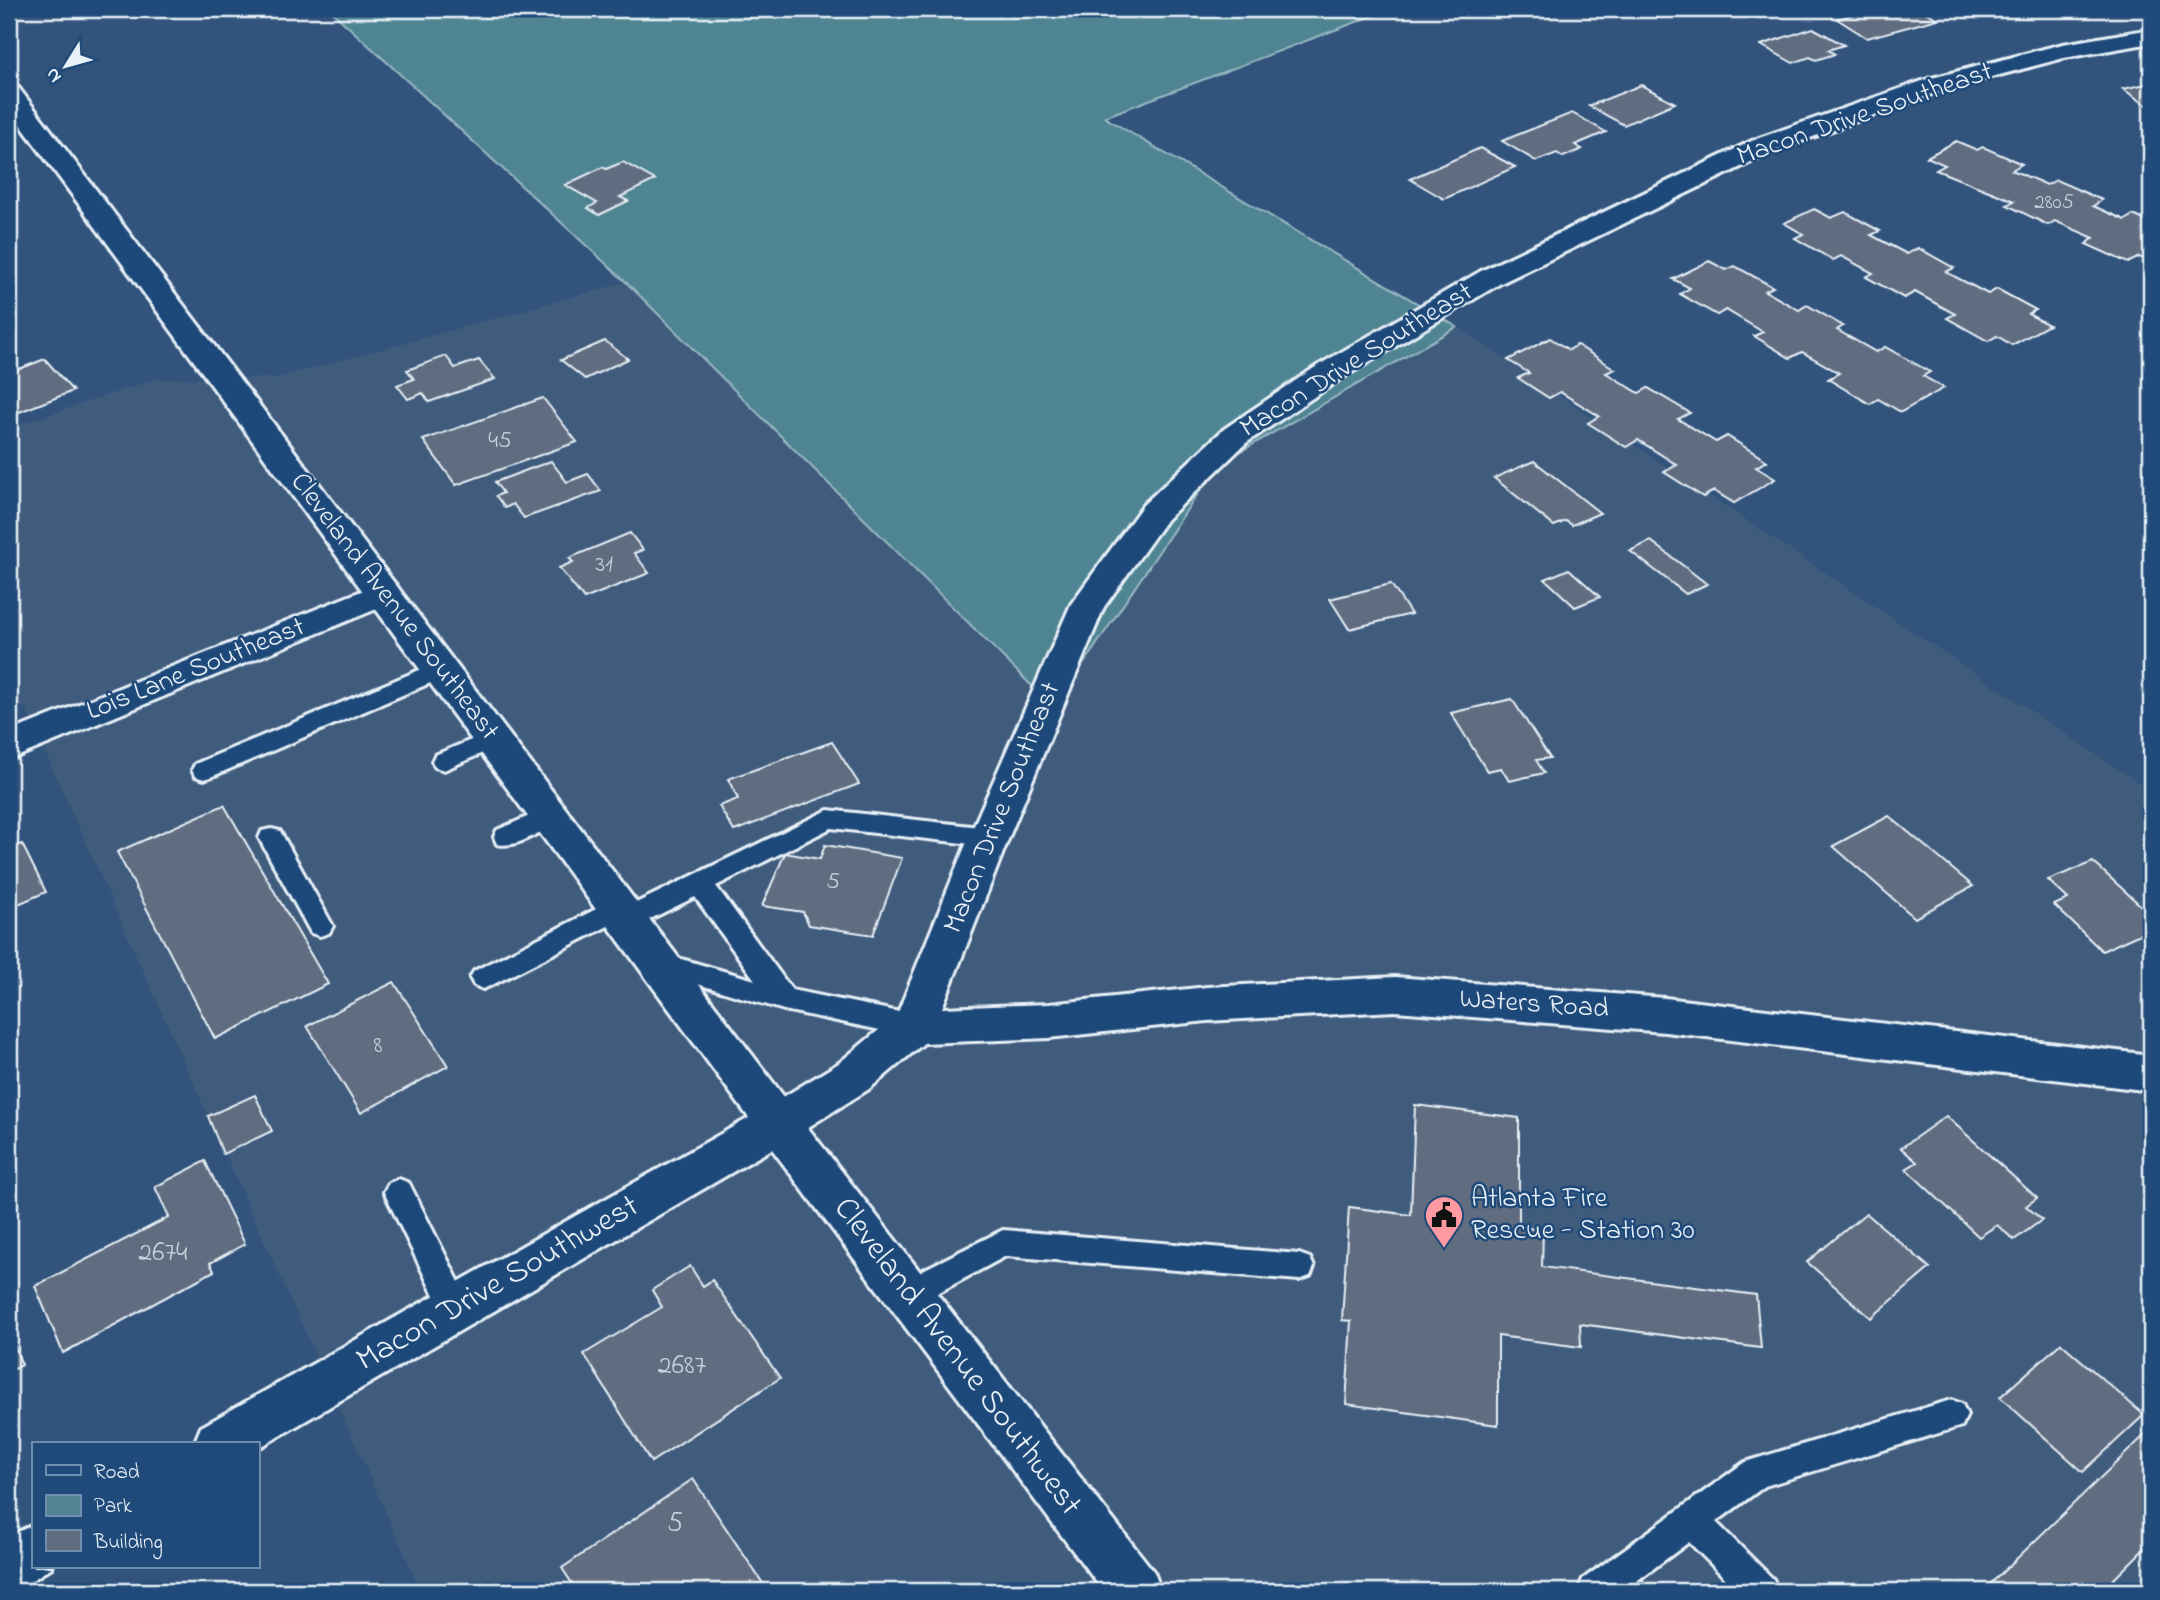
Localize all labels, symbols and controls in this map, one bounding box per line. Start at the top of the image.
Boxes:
north arrow [32,32,102,102]
street label: Macon Drive Southeast [1732,52,1998,178]
text: N [40,61,69,88]
house number: 2805 [2034,188,2074,218]
street label: Macon Drive Southeast [1233,273,1481,449]
house number: 45 [488,424,512,459]
street label: Cleveland Avenue Southeast [279,464,509,750]
house number: 31 [595,548,613,583]
street label: Lois Lane Southeast [81,607,311,733]
street label: Macon Drive Southeast [934,676,1072,940]
house number: 5 [826,865,840,900]
street label: Waters Road [1458,979,1610,1031]
house number: 8 [374,1029,383,1064]
place label: Atlanta Fire Rescue - Station 30 [1471,1179,1695,1252]
street label: Macon Drive Southwest [348,1183,648,1385]
street label: Cleveland Avenue Southwest [821,1187,1093,1527]
public building icon: Atlanta Fire Rescue - Station 30 [1423,1194,1465,1249]
house number: 2674 [138,1233,188,1274]
house number: 2687 [658,1346,707,1387]
legend [32,1442,259,1568]
text: Road [94,1458,140,1488]
text: Park [94,1492,133,1522]
house number: 5 [667,1503,683,1544]
text: Building [93,1528,163,1560]

